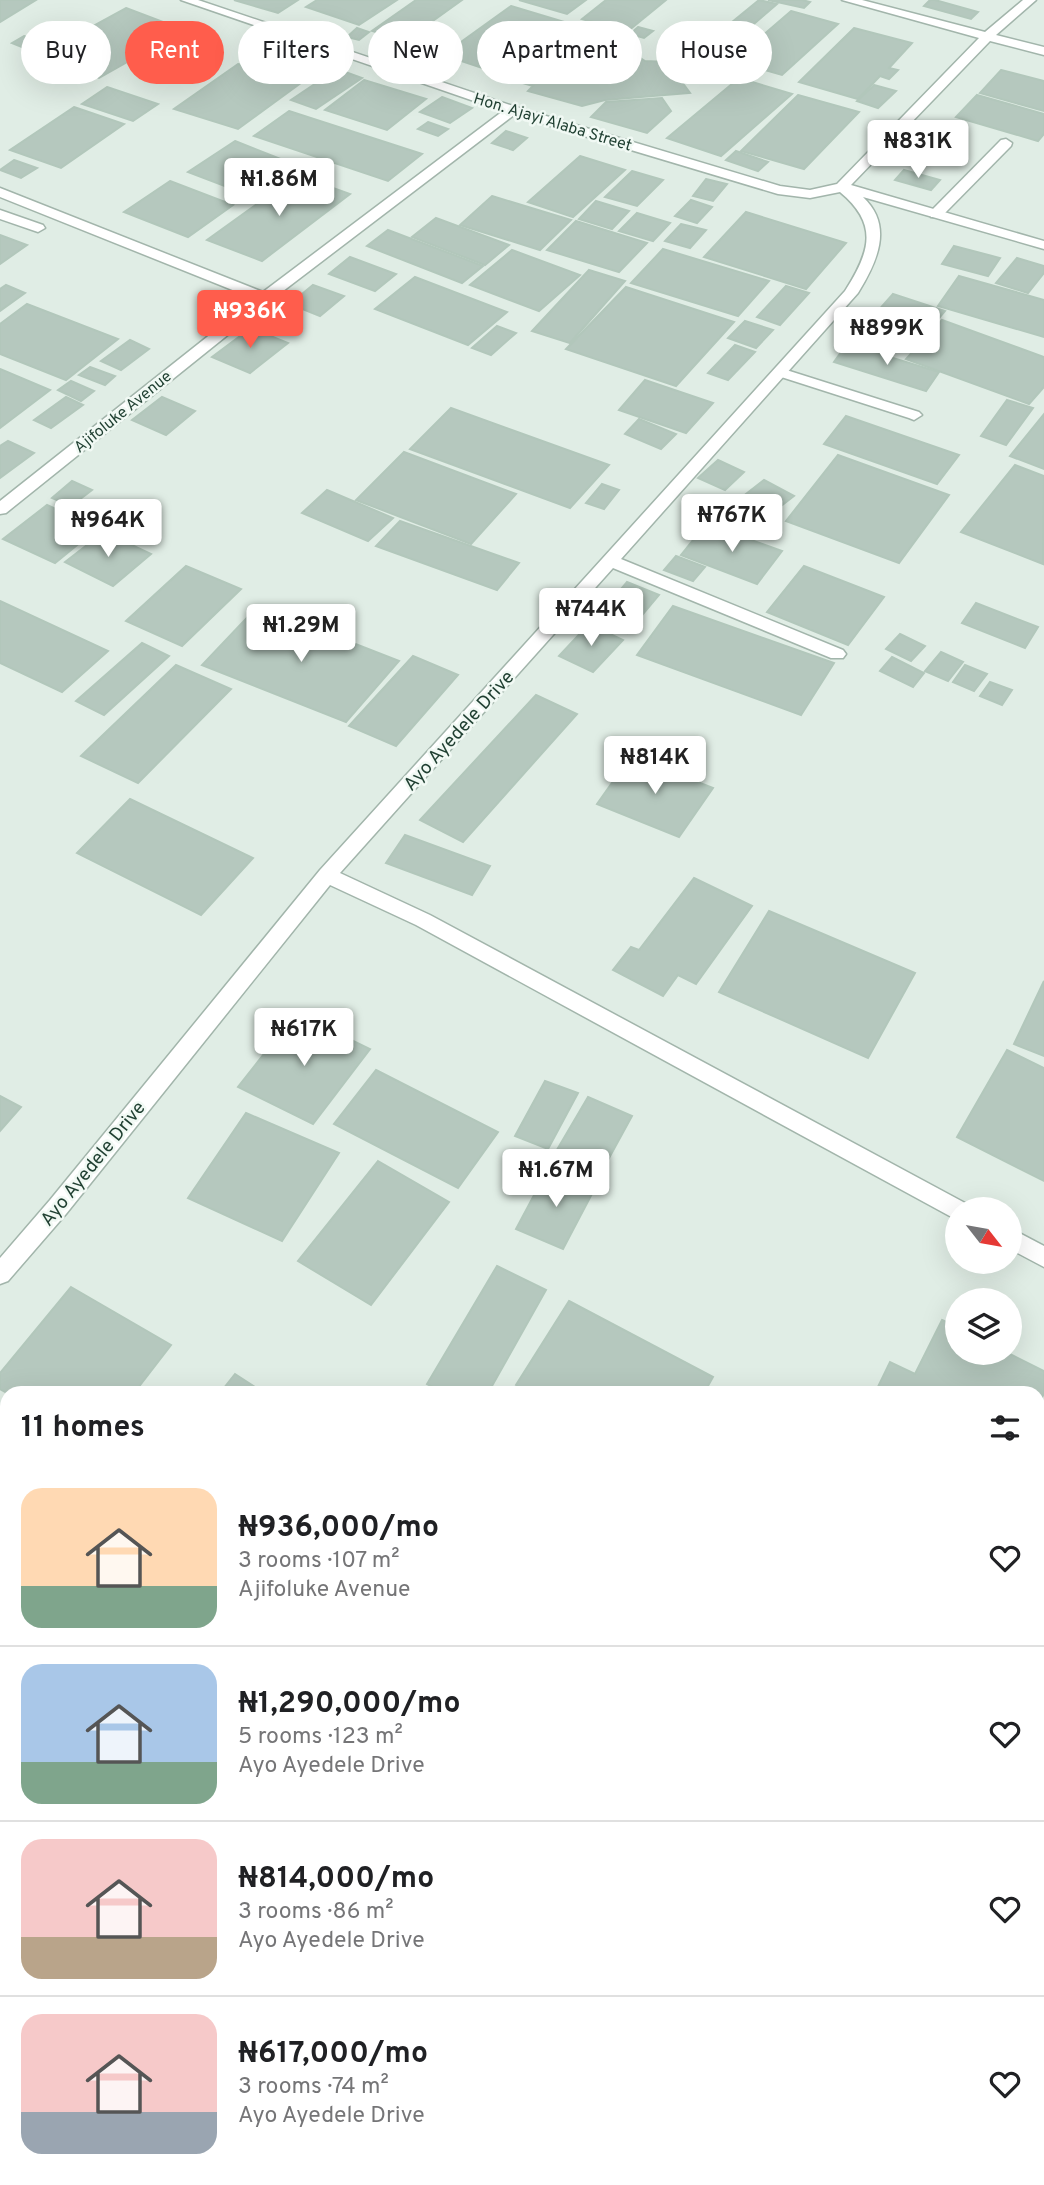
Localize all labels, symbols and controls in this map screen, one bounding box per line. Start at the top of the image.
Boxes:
chip: Buy [21,21,111,84]
chip: Rent [125,21,224,84]
chip: Filters [238,21,354,84]
chip: New [368,21,463,84]
chip: Apartment [477,21,642,84]
chip: House [656,21,772,84]
street label: Hon. Ajayi Alaba Street [471,89,634,157]
pin: ₦831K [869,120,967,180]
text: ₦831K [883,128,953,157]
pin: ₦1.86M [222,158,336,218]
text: ₦1.86M [240,166,318,195]
pin: ₦936K [201,290,299,350]
text: ₦936K [213,298,287,327]
pin: ₦899K [838,308,936,367]
text: ₦899K [850,315,924,344]
street label: Ajifoluke Avenue [70,367,176,458]
pin: ₦767K [683,494,781,554]
pin: ₦964K [59,500,157,559]
text: ₦767K [697,502,767,531]
text: ₦964K [71,507,145,536]
pin: ₦744K [542,588,640,648]
text: ₦744K [555,596,627,625]
pin: ₦1.29M [244,604,358,664]
text: ₦1.29M [262,612,340,641]
street label: Ayo Ayedele Drive [399,666,520,797]
pin: ₦814K [606,736,704,796]
text: ₦814K [620,744,690,773]
pin: ₦617K [255,1009,353,1068]
text: ₦617K [270,1016,338,1045]
street label: Ayo Ayedele Drive [36,1097,151,1232]
pin: ₦1.67M [499,1150,613,1209]
text: ₦1.67M [518,1157,594,1186]
north arrow [945,1197,1022,1274]
map controls [945,1197,1022,1365]
button: layers [945,1288,1022,1365]
icon: filters [986,1409,1024,1447]
text: 11 homes [21,1410,145,1447]
text: ₦936,000/mo [238,1510,439,1547]
icon: home [77,1516,161,1600]
icon: heart [986,1539,1024,1577]
text: 3 rooms · 107 m² [238,1547,400,1576]
text: Ajifoluke Avenue [238,1576,411,1605]
text: ₦1,290,000/mo [238,1686,460,1723]
icon: home [77,1692,161,1776]
icon: heart [986,1715,1024,1753]
text: 5 rooms · 123 m² [238,1723,403,1752]
text: Ayo Ayedele Drive [238,1752,425,1781]
text: ₦814,000/mo [238,1861,434,1898]
icon: home [77,1867,161,1951]
icon: heart [986,1890,1024,1928]
text: 3 rooms · 86 m² [238,1898,394,1927]
text: Ayo Ayedele Drive [238,1927,425,1956]
text: ₦617,000/mo [238,2036,428,2073]
icon: home [77,2042,161,2126]
icon: heart [986,2065,1024,2103]
text: 3 rooms · 74 m² [238,2073,389,2102]
text: Ayo Ayedele Drive [238,2102,425,2131]

